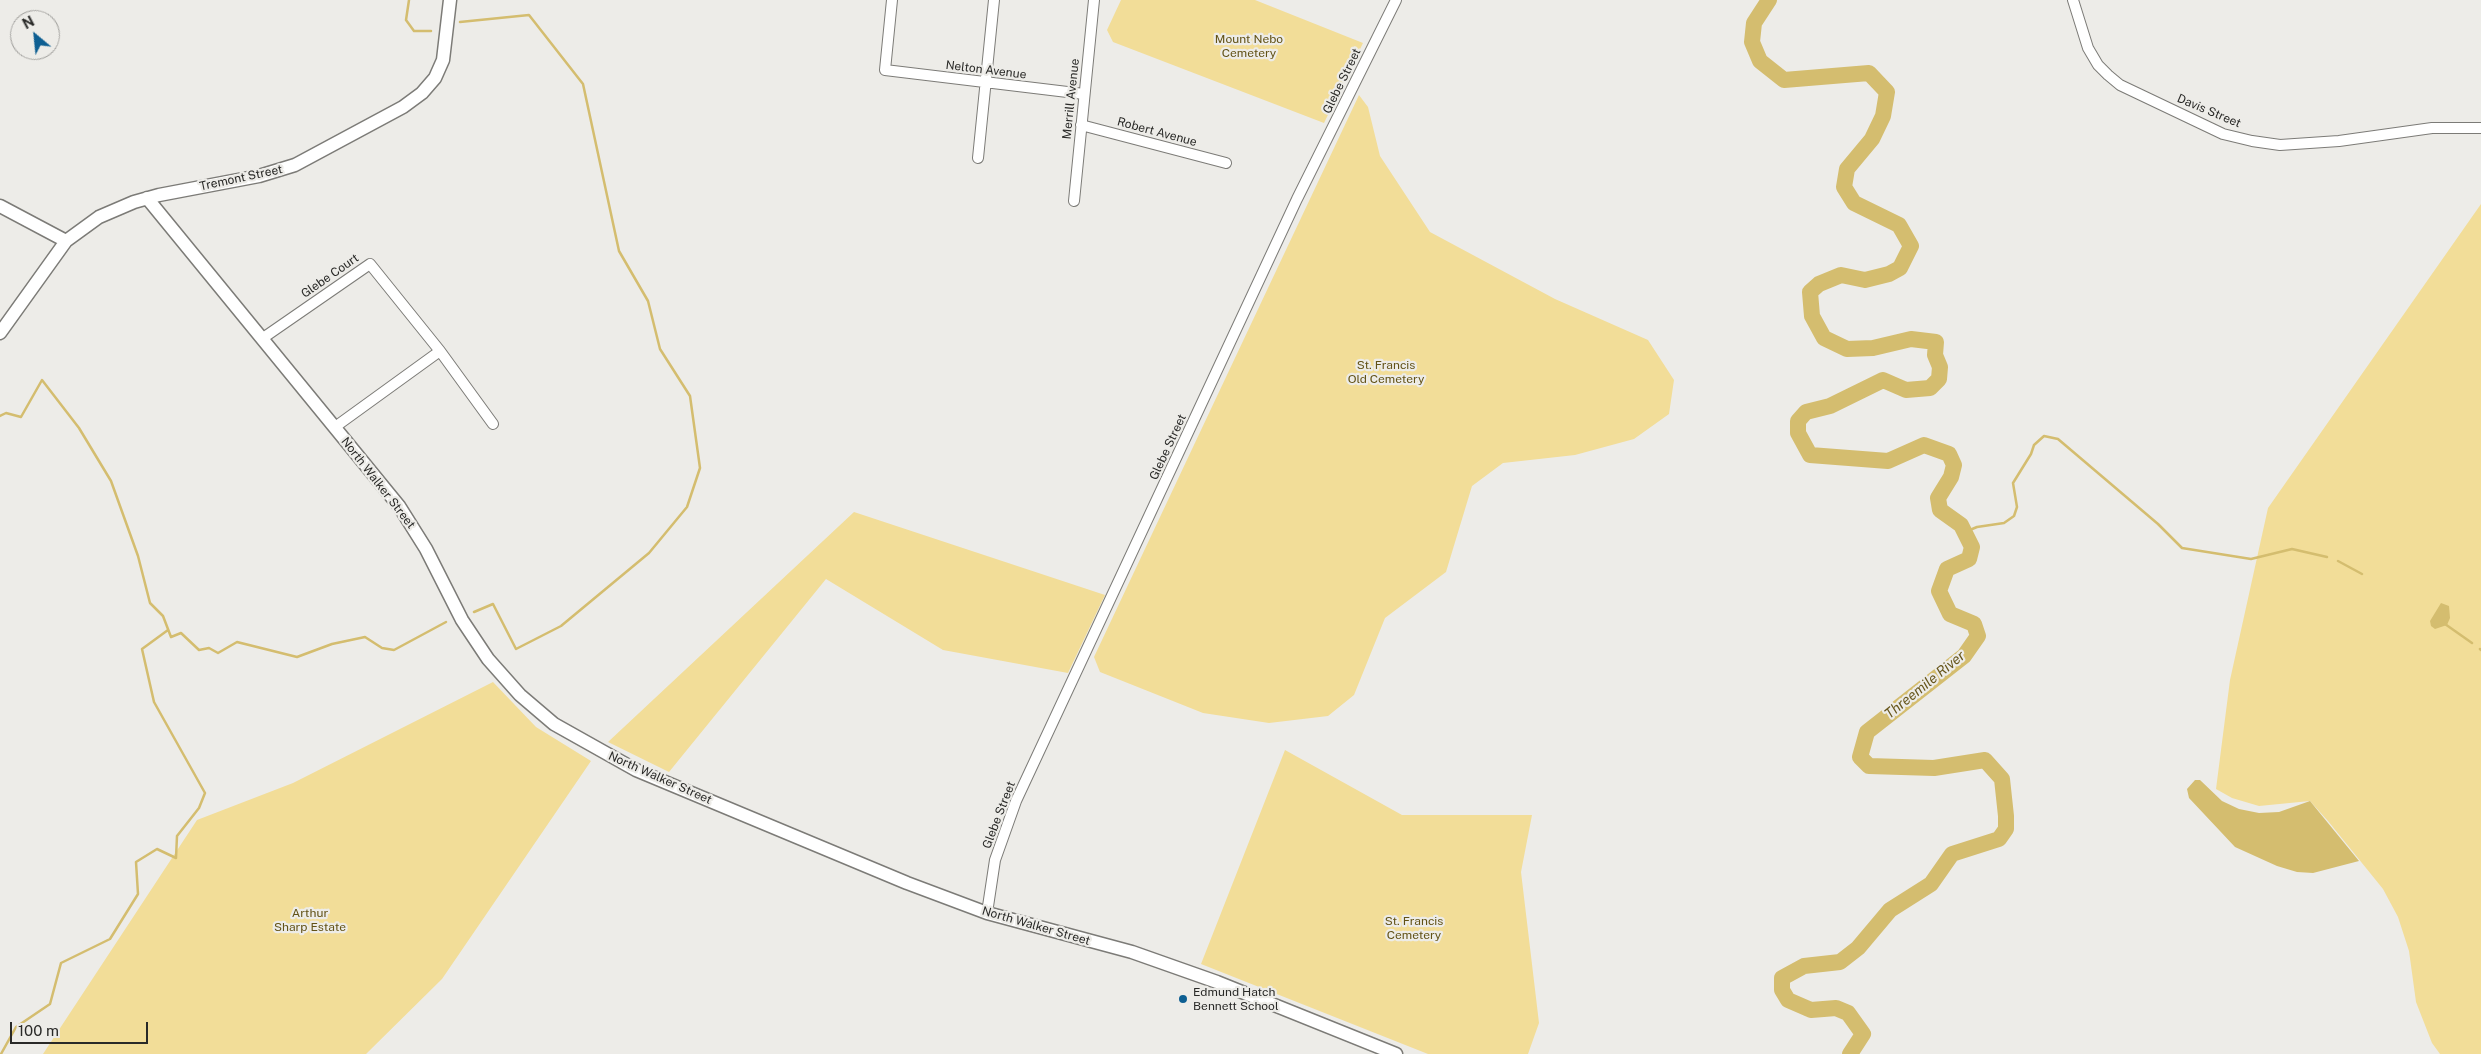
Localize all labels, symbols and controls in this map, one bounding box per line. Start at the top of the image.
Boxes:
north arrow [10,10,60,60]
text: N [20,13,37,32]
park label: Mount Nebo Cemetery [1215,32,1283,60]
street label: Glebe Street [1320,46,1364,116]
street label: Nelton Avenue [945,58,1027,82]
street label: Merrill Avenue [1060,58,1082,140]
street label: Davis Street [2175,91,2243,131]
street label: Robert Avenue [1116,114,1198,150]
street label: Tremont Street [198,162,284,194]
street label: Glebe Court [298,251,362,301]
park label: St. Francis Old Cemetery [1348,358,1424,386]
street label: Glebe Street [1147,412,1189,482]
street label: North Walker Street [338,435,418,531]
water label: Threemile River [1882,648,1968,722]
street label: North Walker Street [606,749,714,807]
street label: Glebe Street [980,779,1018,851]
street label: North Walker Street [980,904,1092,948]
park label: Arthur Sharp Estate [274,906,346,934]
park label: St. Francis Cemetery [1385,914,1443,942]
place label: Edmund Hatch Bennett School [1193,985,1279,1013]
marker: Edmund Hatch Bennett School [1177,993,1189,1005]
scale bar [12,1012,150,1044]
text: 100 m [18,1022,59,1039]

